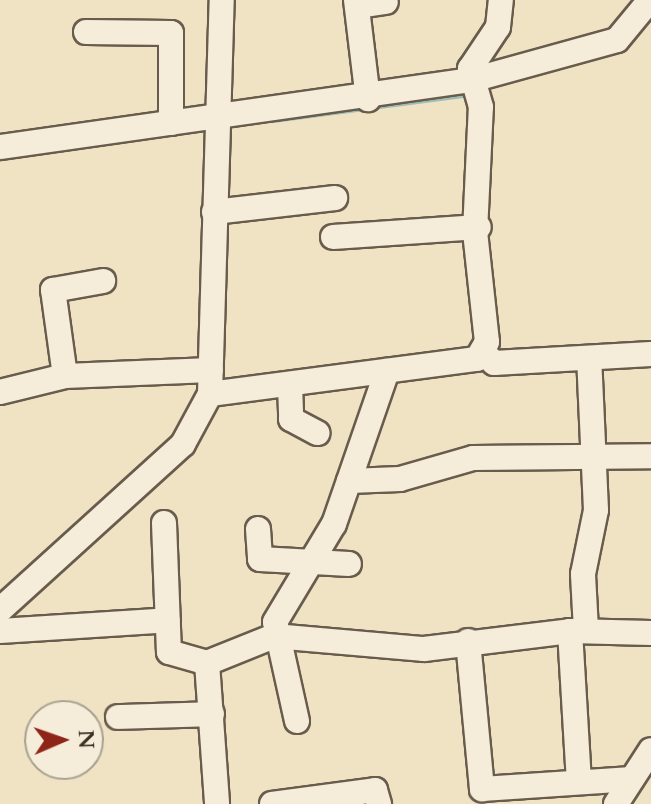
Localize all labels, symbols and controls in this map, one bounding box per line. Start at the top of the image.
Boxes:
north arrow [24,700,104,780]
text: N [71,729,101,749]

